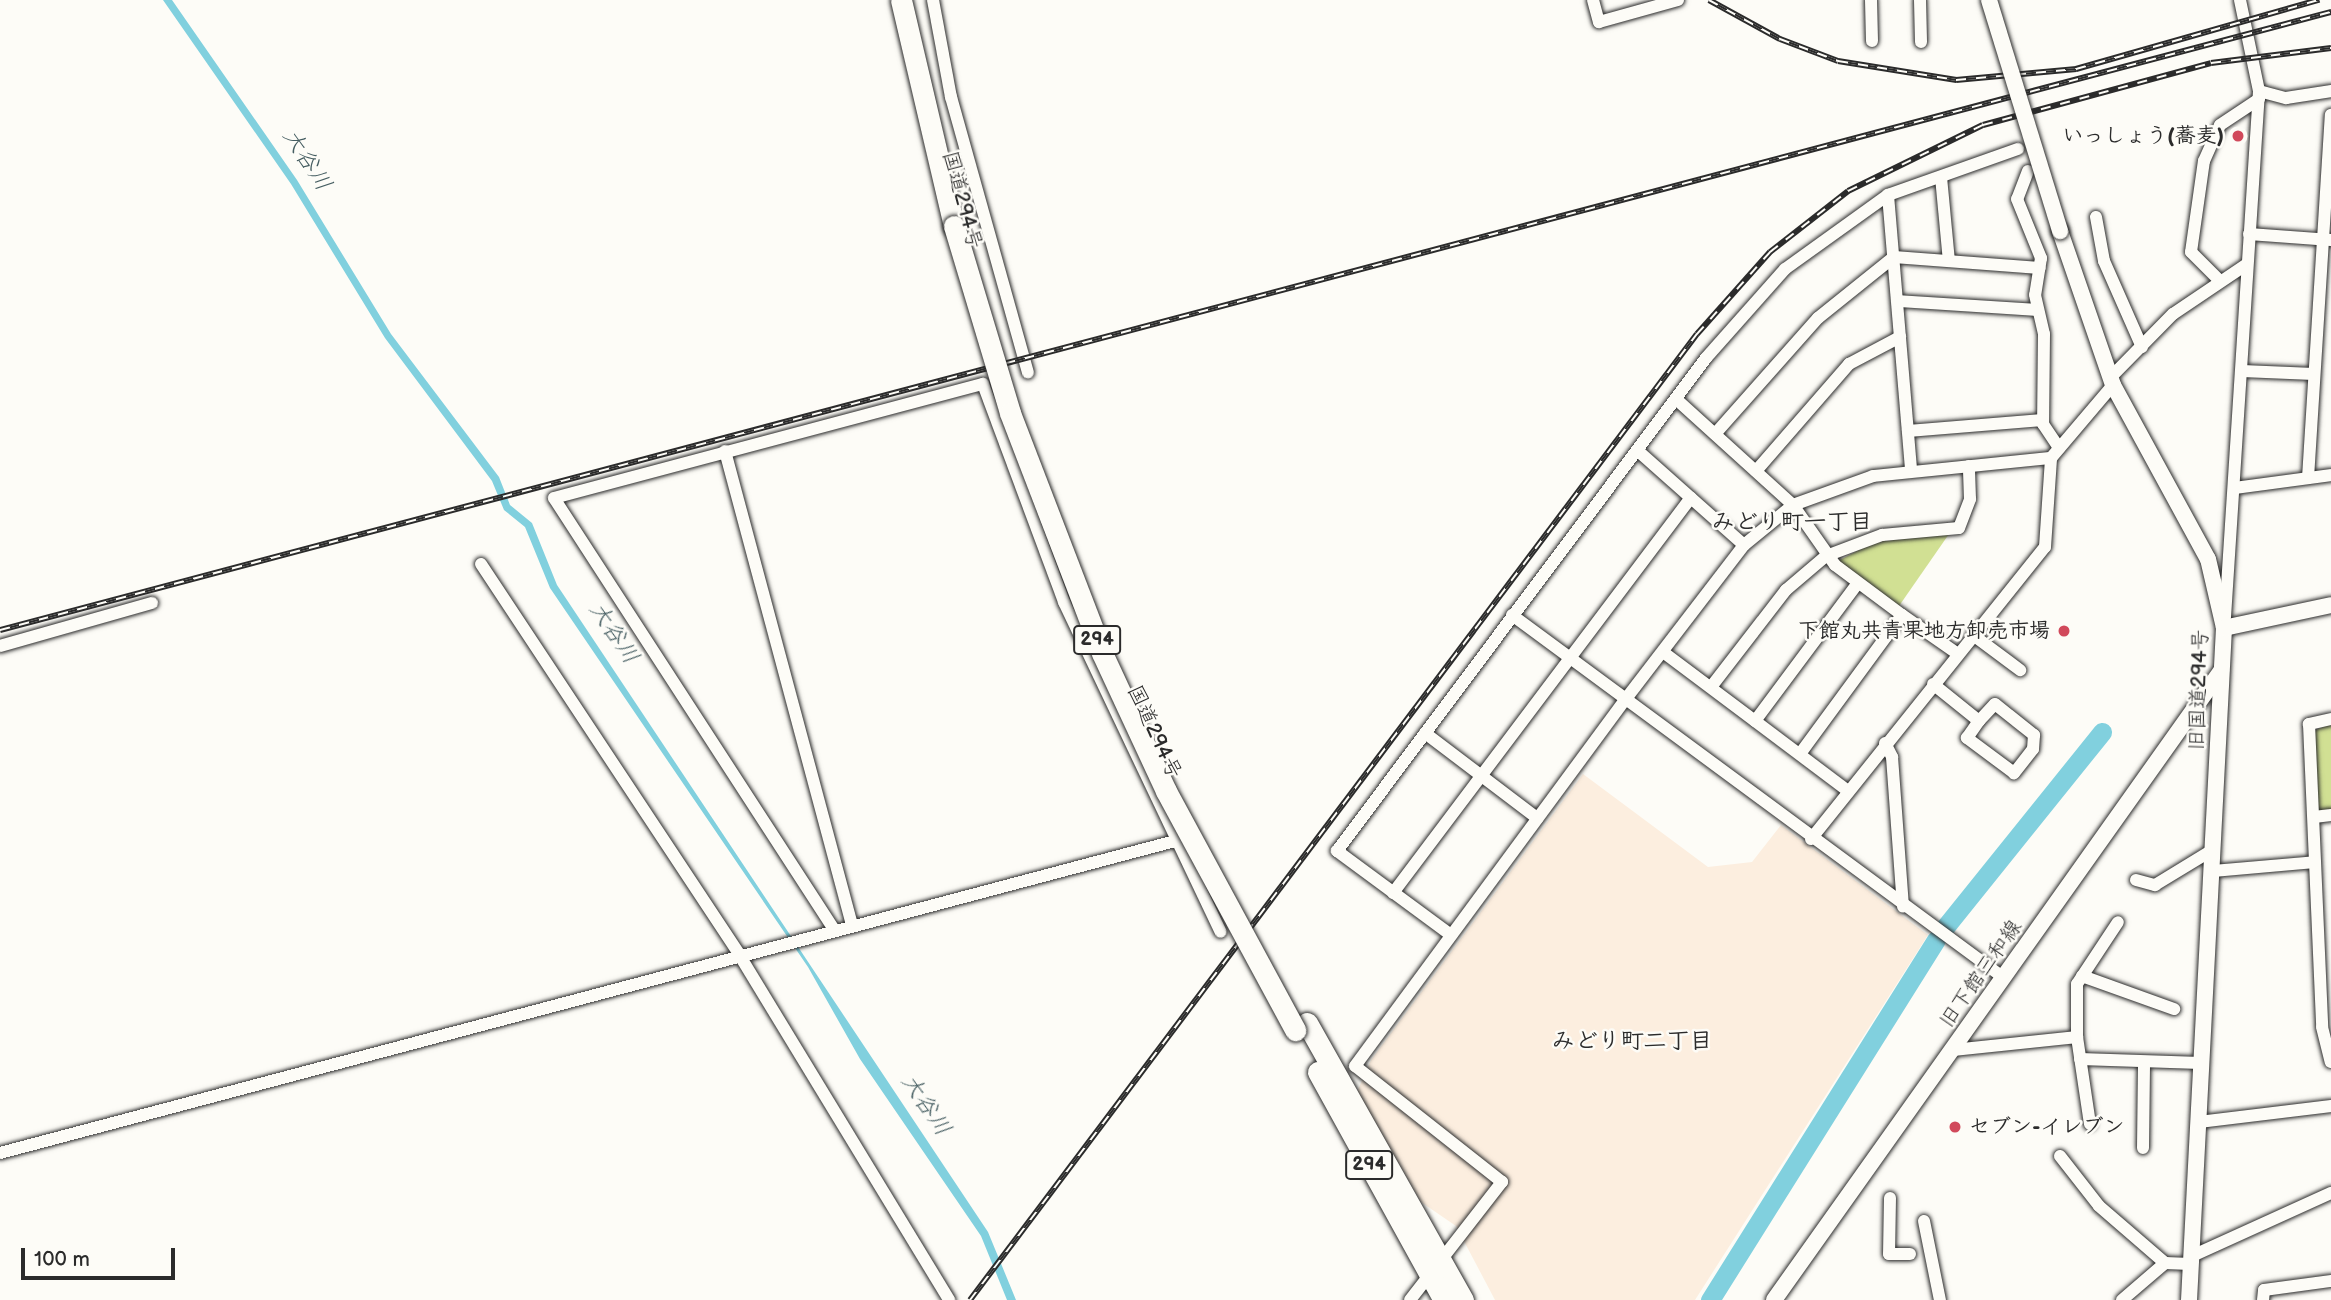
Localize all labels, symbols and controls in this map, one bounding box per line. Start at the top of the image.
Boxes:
place label: いっしょう(蕎麦) [2062,123,2224,149]
water label: 大谷川 [277,124,337,196]
marker: いっしょう(蕎麦) [2230,128,2246,144]
street label: 国道294号 [937,148,987,252]
district label: みどり町一丁目 [1712,508,1872,536]
water label: 大谷川 [583,597,645,669]
place label: 下館丸共青果地方卸売市場 [1798,618,2050,644]
marker: 下館丸共青果地方卸売市場 [2056,623,2072,639]
road number: 294 [1072,624,1122,656]
street label: 旧国道294号 [2184,629,2214,751]
street label: 国道294号 [1121,681,1187,783]
street label: 旧下館三和線 [1935,915,2027,1033]
district label: みどり町二丁目 [1552,1027,1712,1055]
water label: 大谷川 [895,1069,957,1141]
place label: セブン-イレブン [1969,1114,2125,1140]
marker: セブン-イレブン [1947,1119,1963,1135]
road number: 294 [1344,1149,1394,1180]
scale bar [24,1234,178,1278]
text: 100 m [34,1247,90,1272]

